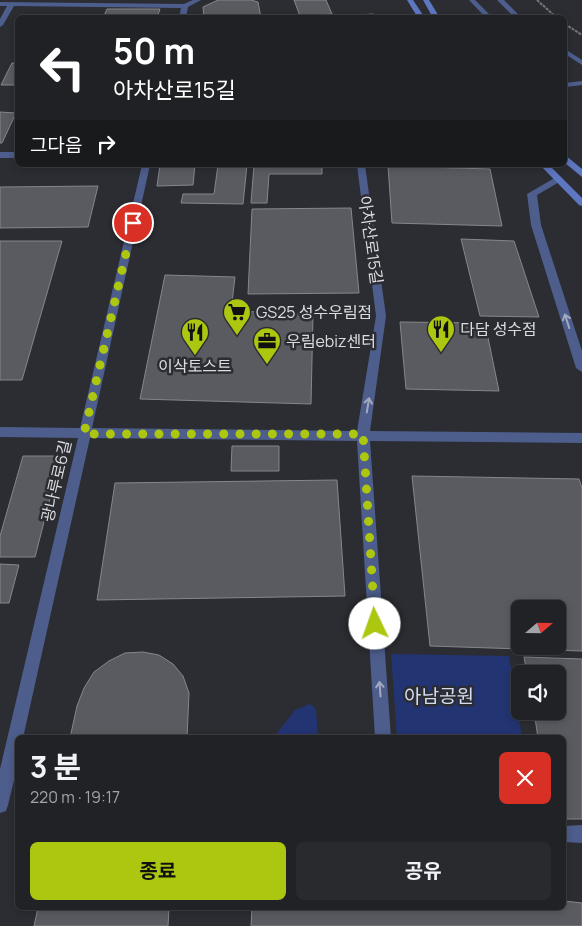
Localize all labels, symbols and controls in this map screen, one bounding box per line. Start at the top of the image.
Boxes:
text: 50 m [113,27,195,75]
icon: left [30,35,95,100]
text: 아차산로15길 [113,75,236,105]
icon: right [92,130,120,158]
text: 그다음 [30,132,82,158]
street label: 아차산로15길 [354,194,388,286]
pin [112,202,154,244]
icon: arrive [119,209,147,237]
supermarket icon: GS25 성수우림점 [222,297,252,336]
place label: GS25 성수우림점 [256,301,372,323]
restaurant icon: 다담 성수점 [426,314,456,353]
one-way arrow [562,314,571,330]
restaurant icon: 이삭토스트 [180,317,210,356]
place label: 다담 성수점 [460,318,537,340]
office icon: 우림ebiz센터 [252,326,282,365]
place label: 우림ebiz센터 [286,330,376,352]
place label: 이삭토스트 [158,355,232,377]
one-way arrow [363,397,373,413]
street label: 광나루로6길 [36,438,76,524]
position arrow [348,597,400,649]
north arrow [511,600,566,655]
map controls [511,600,566,720]
button: sound [511,665,566,720]
one-way arrow [375,681,384,697]
park label: 아남공원 [404,683,474,709]
text: 3 분 [30,746,81,787]
button: close [499,752,551,804]
text: 220 m · 19:17 [30,786,120,808]
button: 종료 [30,842,286,900]
button: 공유 [296,842,551,900]

